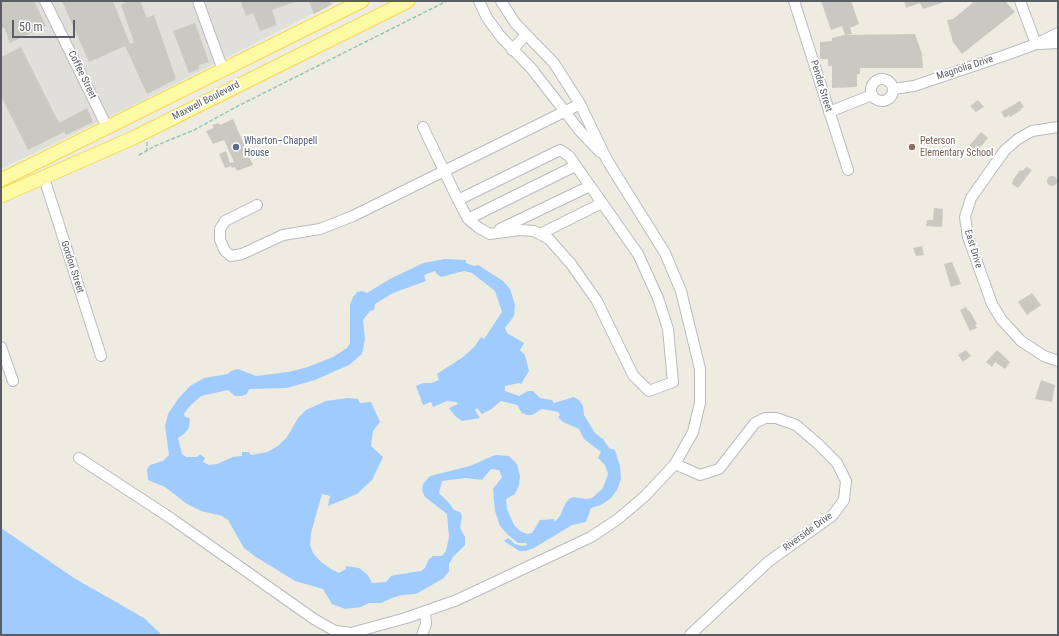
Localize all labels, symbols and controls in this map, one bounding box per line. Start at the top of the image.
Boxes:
scale bar [14,12,77,38]
text: 50 m [19,20,43,34]
street label: Coffee Street [65,49,99,101]
street label: Magnolia Drive [935,53,995,83]
street label: Pender Street [807,59,835,113]
street label: Maxwell Boulevard [170,79,242,123]
place label: Wharton–Chappell House [244,135,317,158]
place label: Peterson Elementary School [920,135,993,158]
marker: Wharton–Chappell House [231,142,241,152]
marker: Peterson Elementary School [907,142,917,152]
street label: East Drive [961,228,985,270]
street label: Gordon Street [58,239,86,295]
street label: Riverside Drive [781,510,835,554]

